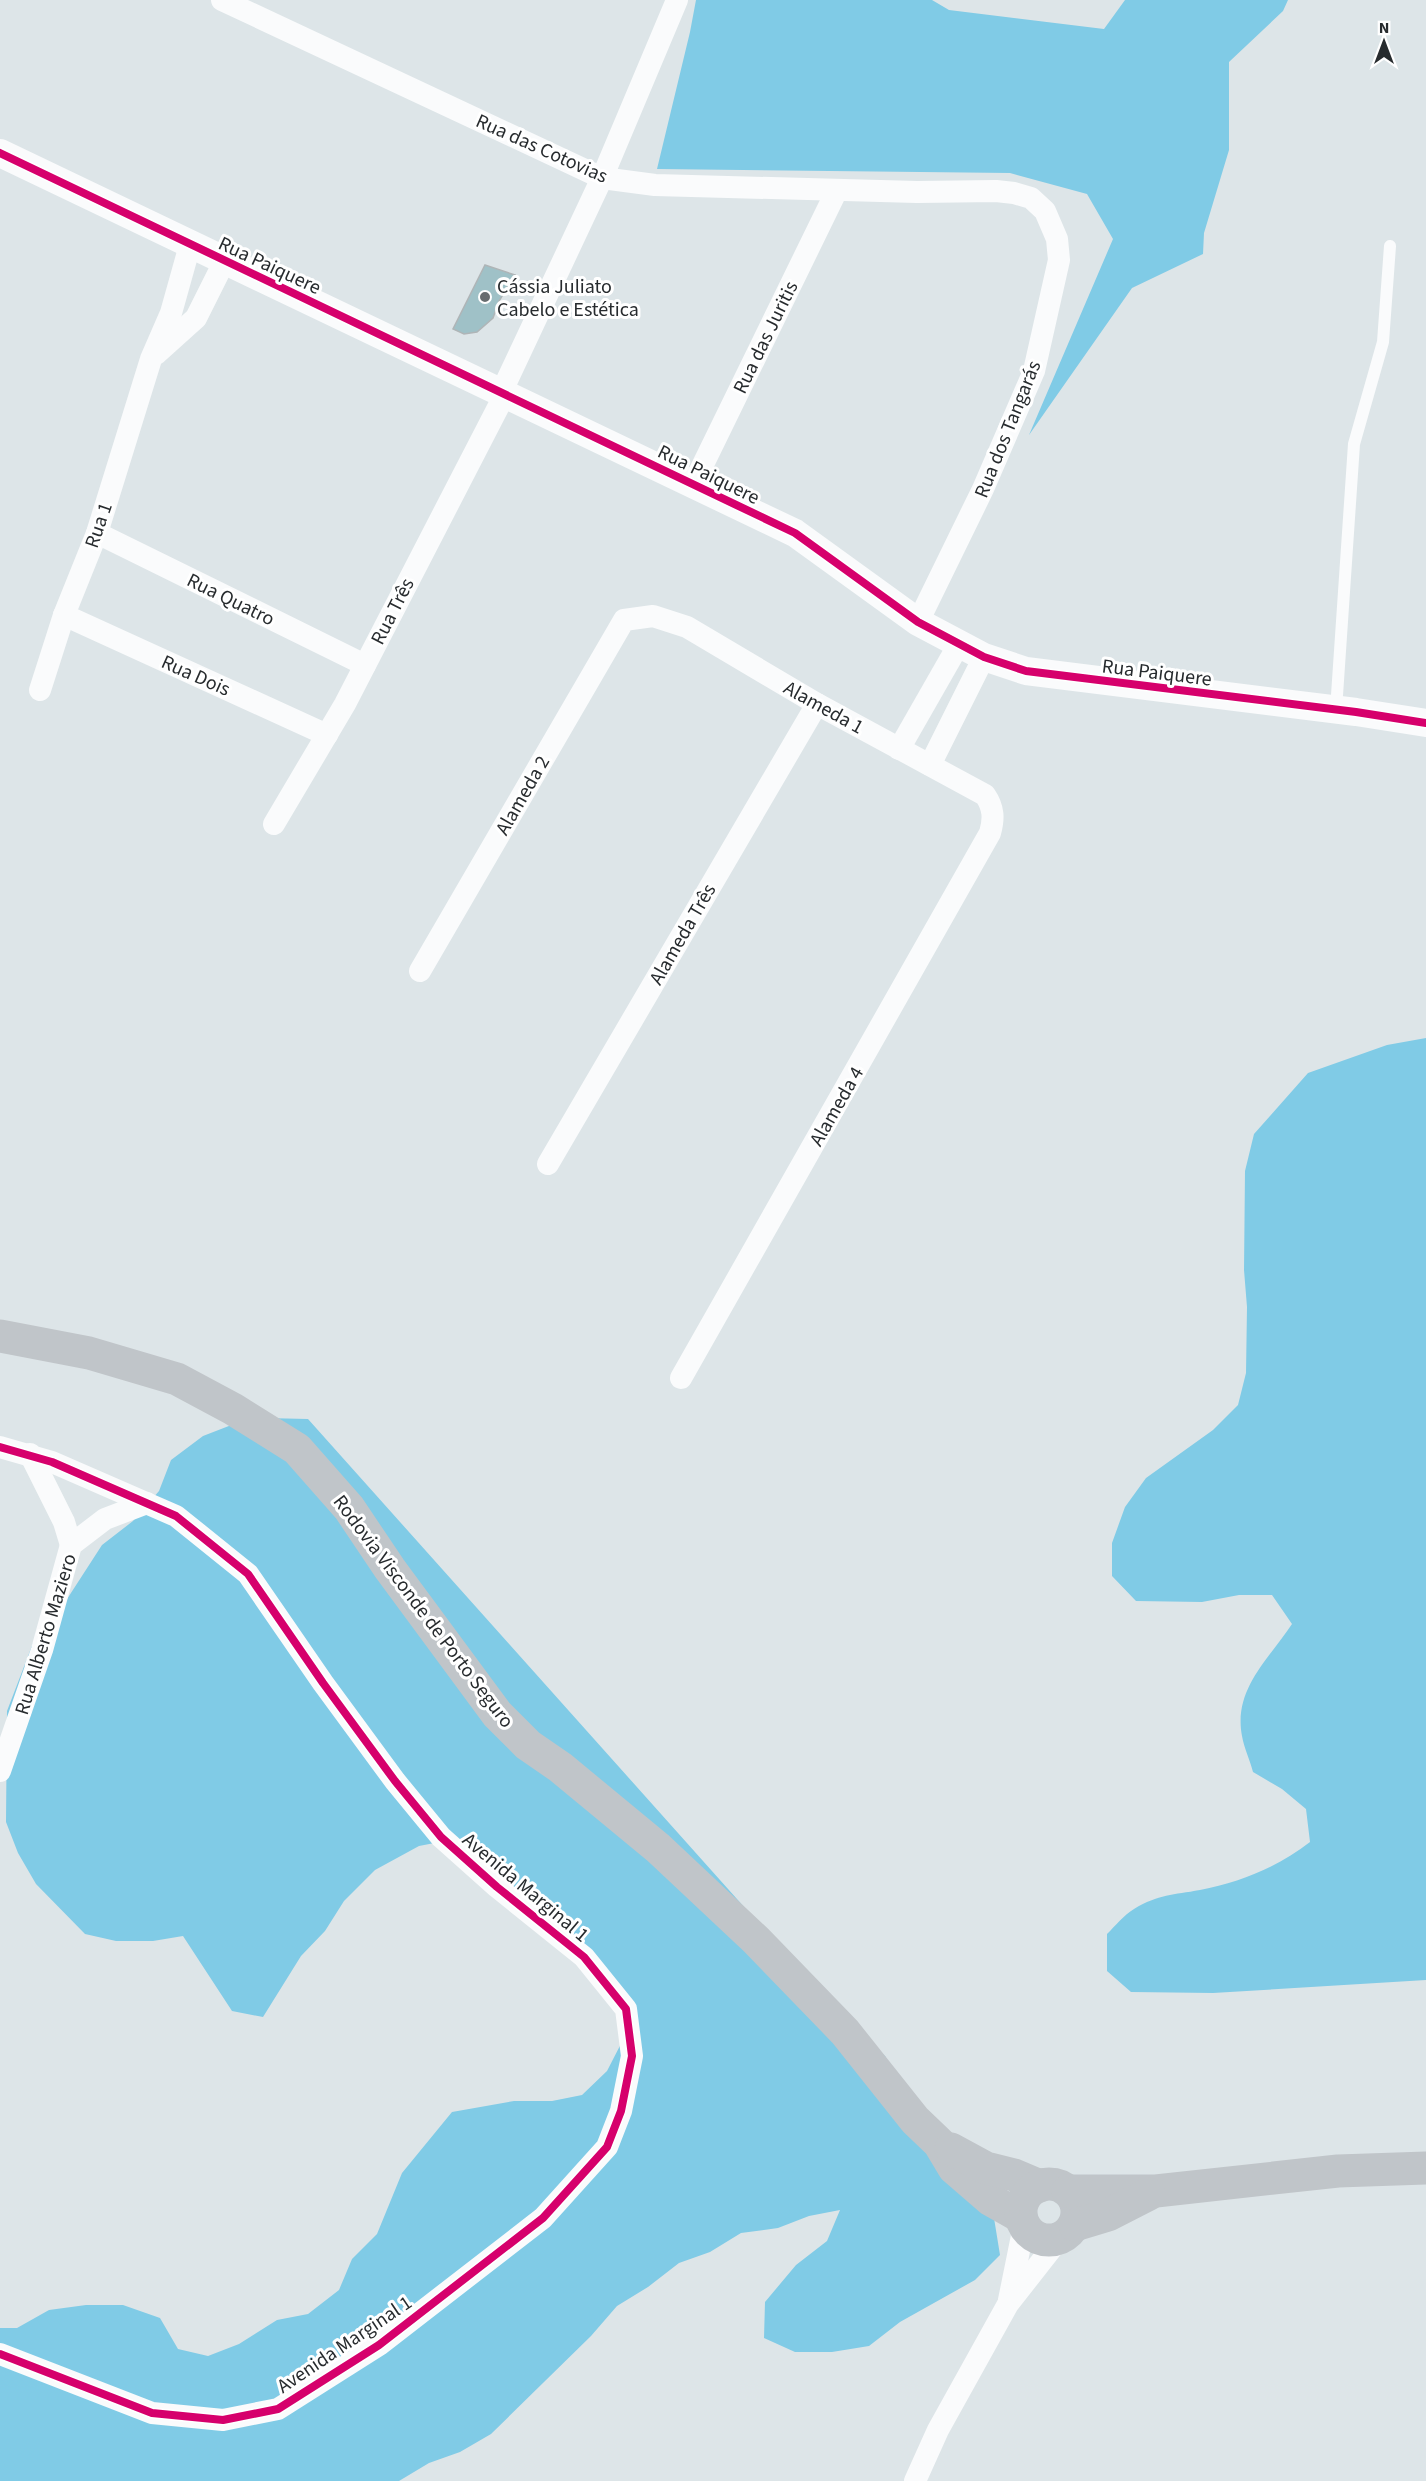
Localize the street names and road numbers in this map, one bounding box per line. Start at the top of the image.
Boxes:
street label: Rua das Cotovias [471,107,612,191]
street label: Rua Paiquere [214,230,326,302]
street label: Rua das Juritis [727,276,805,399]
street label: Rua dos Tangarás [968,357,1048,502]
street label: Rua Paiquere [653,438,764,512]
street label: Rua 1 [78,499,120,552]
street label: Rua Quatro [182,567,279,633]
street label: Rua Três [364,573,422,650]
street label: Rua Dois [157,648,235,704]
street label: Rua Paiquere [1100,652,1213,694]
street label: Alameda 1 [778,674,869,741]
street label: Alameda 2 [489,750,557,840]
street label: Alameda Três [643,879,723,990]
street label: Alameda 4 [803,1061,871,1151]
street label: Rodovia Visconde de Porto Seguro [326,1489,520,1734]
street label: Rua Alberto Maziero [8,1550,84,1718]
street label: Avenida Marginal 1 [456,1826,595,1949]
street label: Avenida Marginal 1 [272,2289,418,2400]

